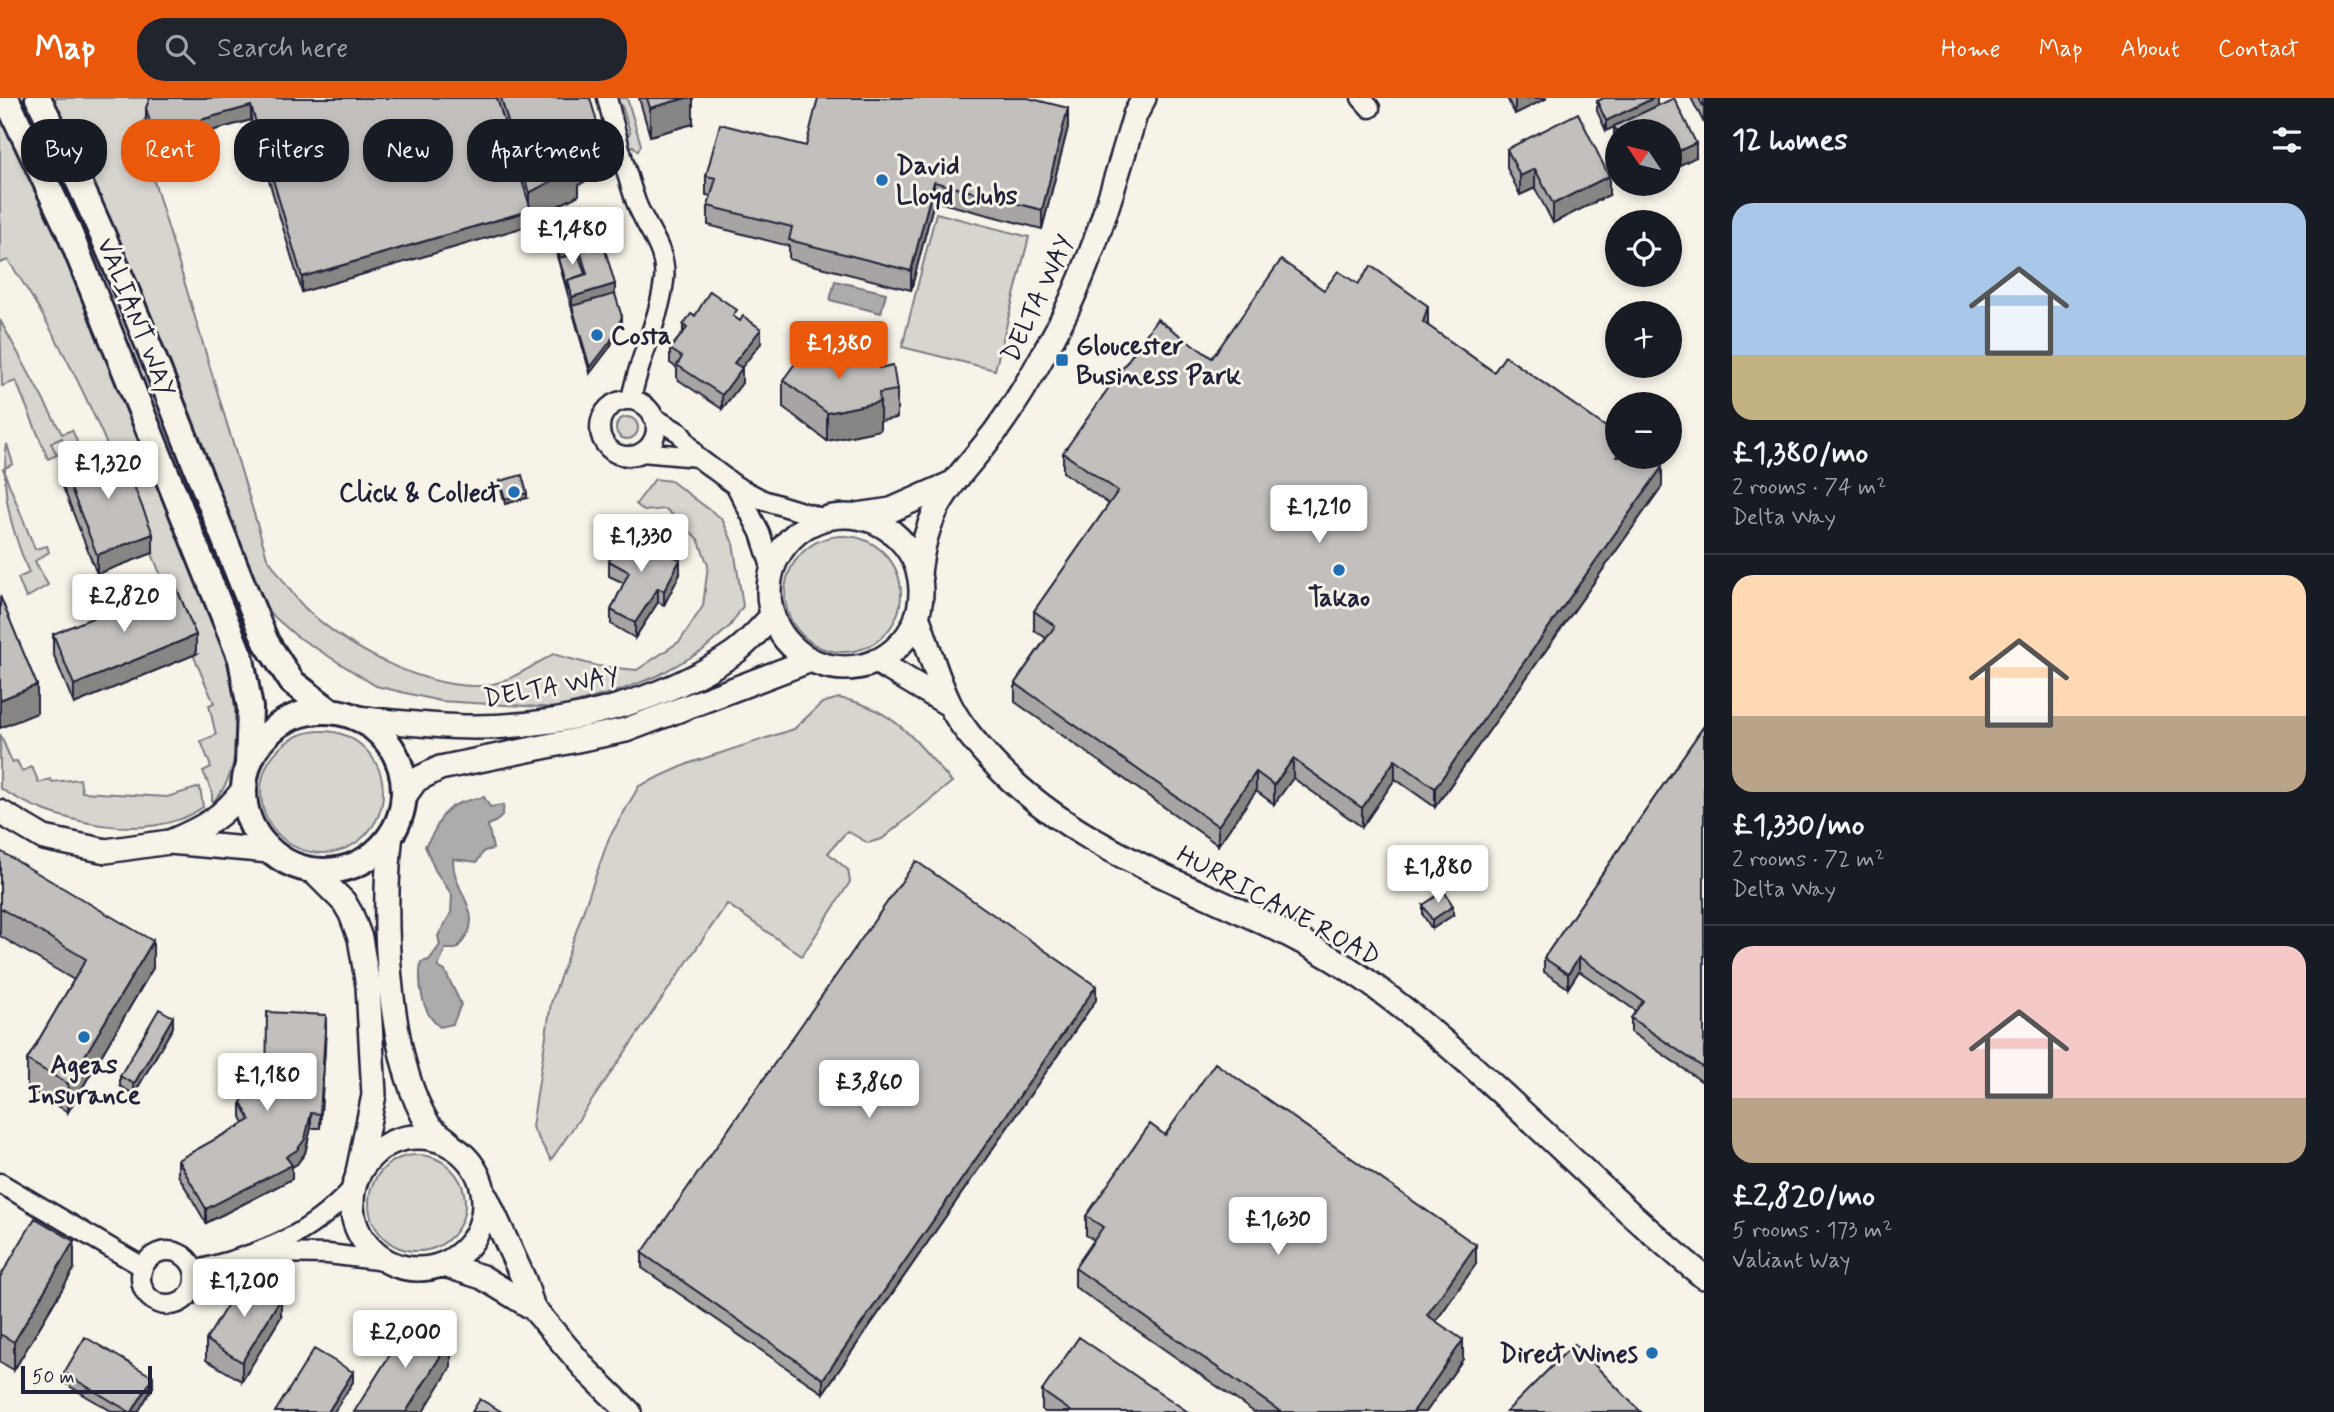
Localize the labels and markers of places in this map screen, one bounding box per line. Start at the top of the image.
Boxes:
place label: David Lloyd Clubs [896,150,1018,214]
marker: David Lloyd Clubs [874,172,890,188]
pin: £1,480 [515,208,629,267]
place label: Costa [611,320,671,354]
pin: £1,380 [782,322,896,381]
marker: Costa [589,327,605,343]
place label: Gloucester Business Park [1076,330,1242,394]
marker: Gloucester Business Park [1054,352,1070,368]
pin: £1,320 [51,442,165,501]
place label: Click & Collect [339,477,501,511]
marker: Click & Collect [506,484,522,500]
pin: £1,210 [1262,486,1376,545]
pin: £1,330 [584,514,698,574]
marker: Takao [1331,562,1347,578]
pin: £2,820 [67,574,181,634]
place label: Takao [1308,582,1370,616]
pin: £1,880 [1381,846,1495,905]
marker: Ageas Insurance [76,1029,92,1045]
place label: Ageas Insurance [28,1049,141,1113]
pin: £1,180 [210,1054,324,1113]
pin: £3,860 [812,1060,926,1120]
pin: £1,630 [1221,1198,1335,1257]
pin: £1,200 [187,1260,301,1319]
pin: £2,000 [348,1310,462,1370]
place label: Direct Wines [1499,1338,1638,1372]
marker: Direct Wines [1644,1345,1660,1361]

